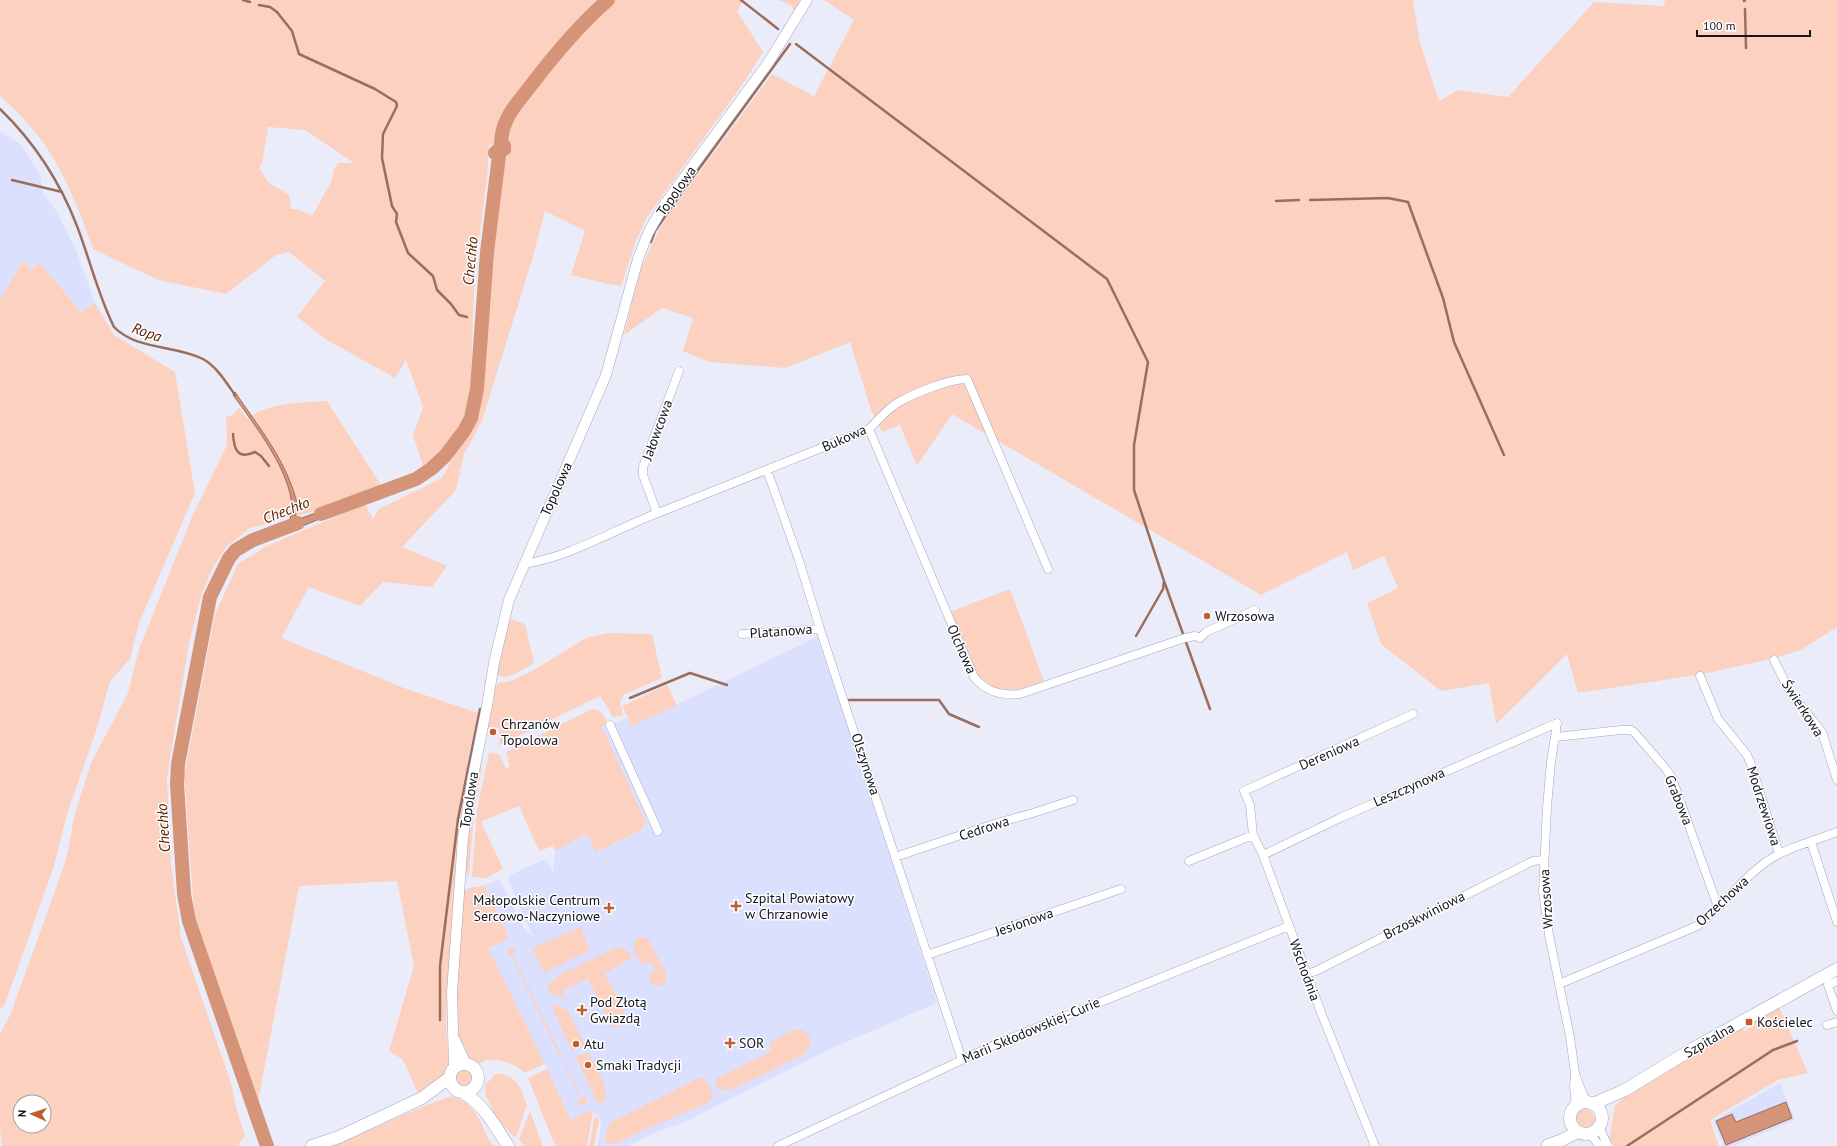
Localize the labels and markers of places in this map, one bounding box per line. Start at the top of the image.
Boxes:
place label: Wrzosowa [1215,607,1275,625]
marker: Wrzosowa [1202,611,1212,621]
place label: Chrzanów Topolowa [501,715,561,749]
marker: Chrzanów Topolowa [488,727,498,737]
place label: Szpital Powiatowy w Chrzanowie [745,889,855,923]
place label: Małopolskie Centrum Sercowo-Naczyniowe [473,891,600,925]
marker: Szpital Powiatowy w Chrzanowie [730,900,742,912]
marker: Małopolskie Centrum Sercowo-Naczyniowe [603,902,615,914]
place label: Pod Złotą Gwiazdą [590,993,647,1027]
marker: Pod Złotą Gwiazdą [577,1005,587,1015]
place label: Kościelec [1757,1013,1813,1031]
marker: Kościelec [1744,1017,1754,1027]
place label: SOR [739,1034,764,1052]
place label: Atu [584,1035,604,1053]
marker: SOR [724,1037,736,1049]
marker: Atu [571,1039,581,1049]
place label: Smaki Tradycji [596,1056,681,1074]
marker: Smaki Tradycji [583,1060,593,1070]

